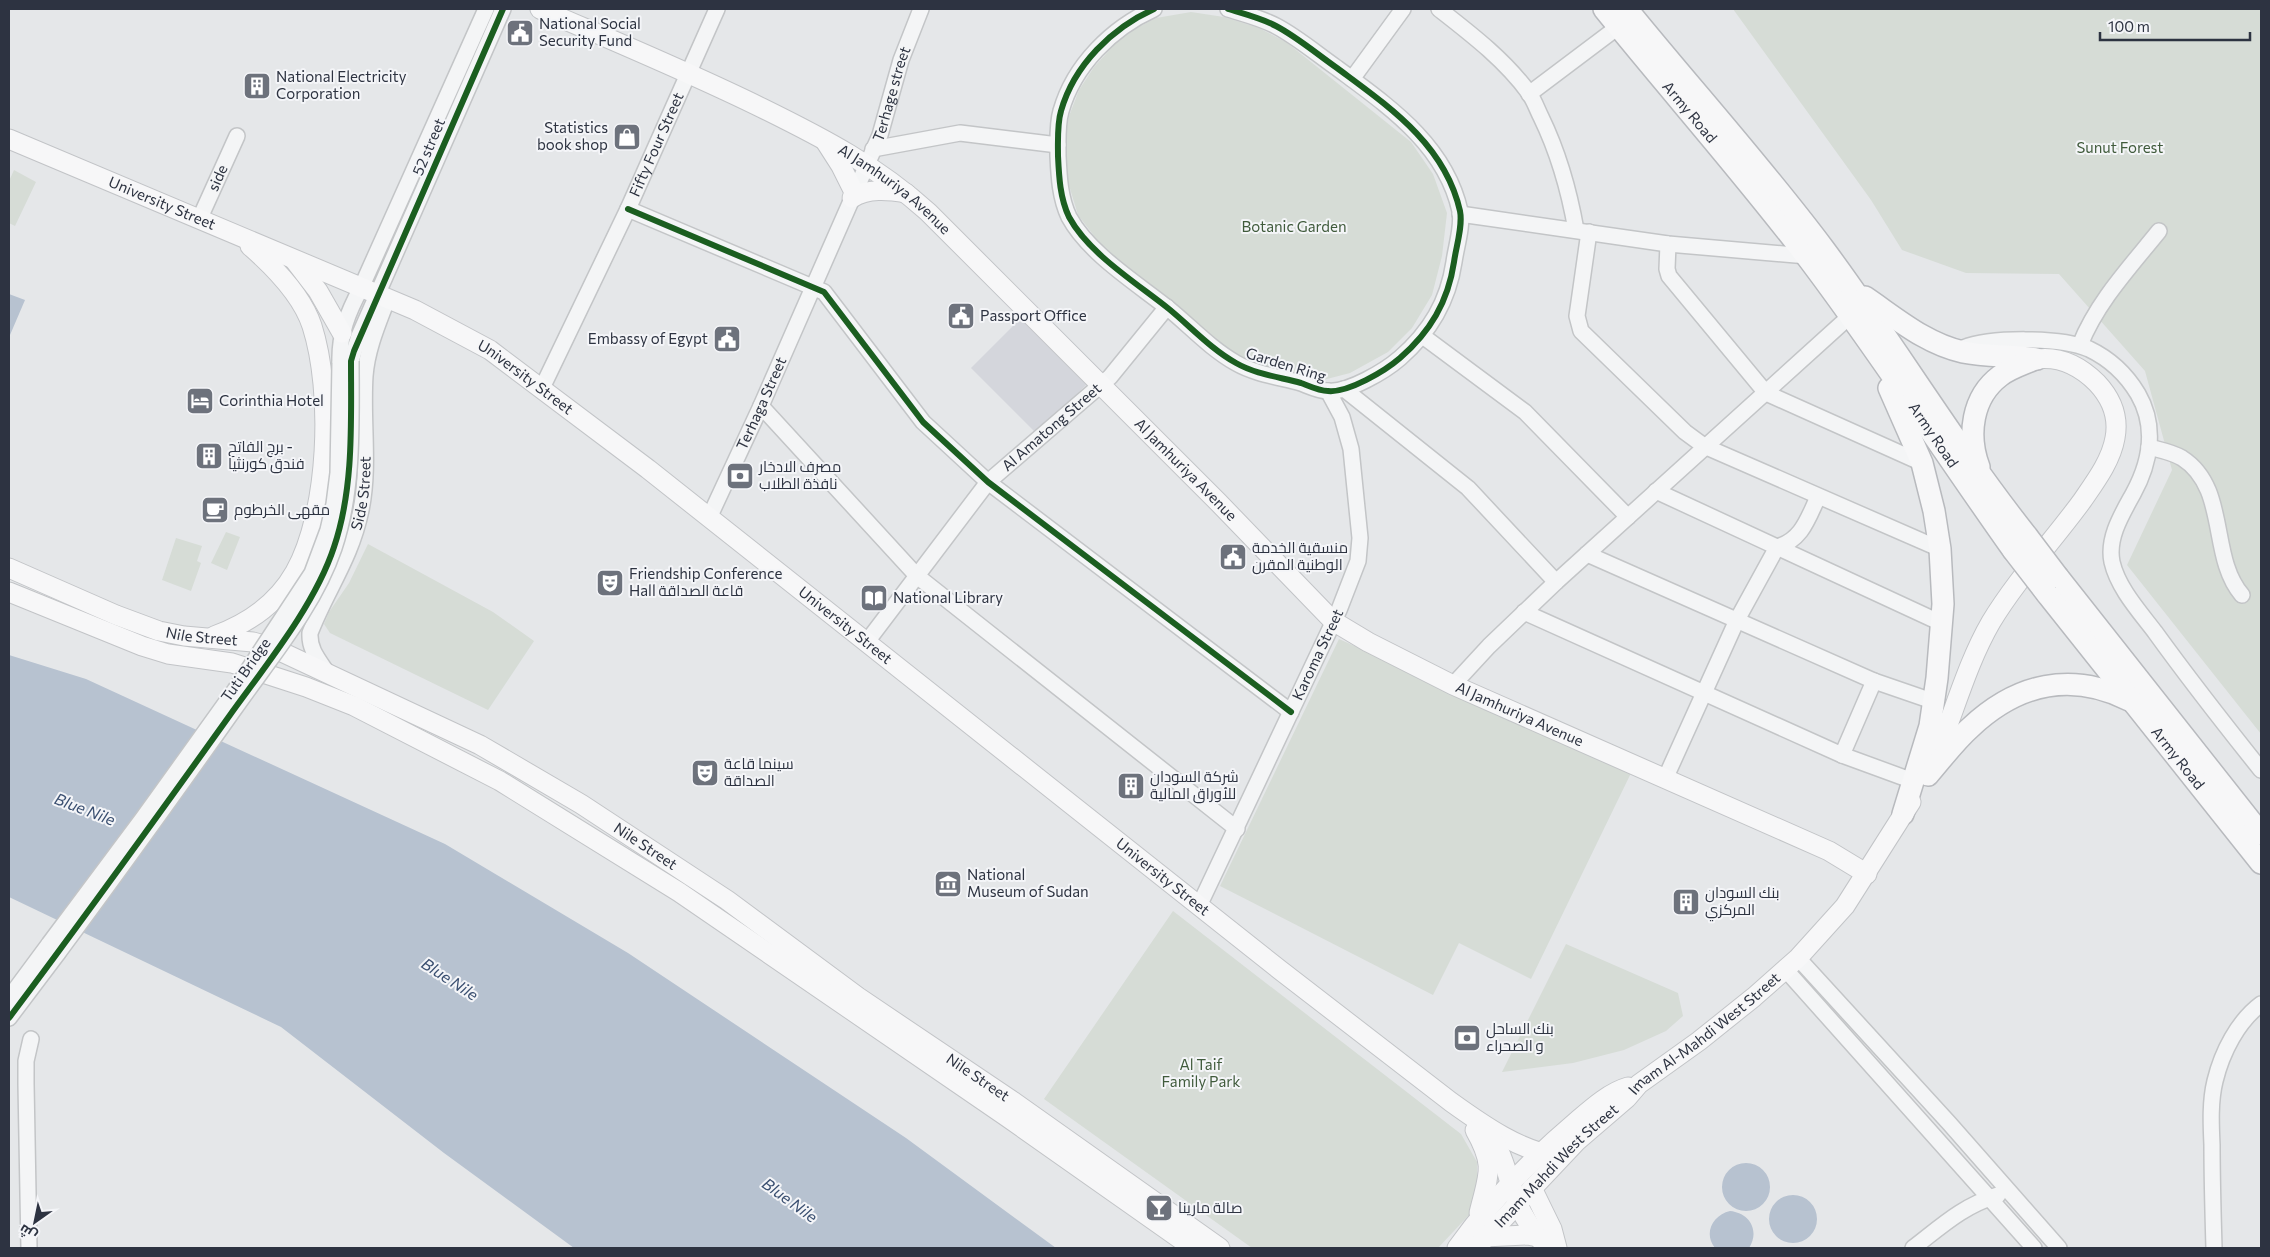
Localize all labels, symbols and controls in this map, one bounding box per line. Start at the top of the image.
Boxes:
scale bar [2100,10,2250,42]
place label: National Social Security Fund [539,14,641,49]
text: 100 m [2108,17,2150,35]
public building icon: National Social Security Fund [505,18,535,48]
street label: Terhage street [868,44,913,144]
place label: National Electricity Corporation [276,67,407,102]
building icon: National Electricity Corporation [242,71,272,101]
street label: Army Road [1659,77,1721,146]
street label: Fifty Four Street [625,89,687,199]
street label: 52 street [408,115,448,178]
place label: Statistics book shop [537,118,608,153]
shop icon: Statistics book shop [612,122,642,152]
park label: Sunut Forest [2077,138,2164,156]
street label: Al Jamhuriya Avenue [835,140,955,238]
street label: side [203,161,231,194]
street label: University Street [106,172,219,233]
park label: Botanic Garden [1241,217,1347,235]
public building icon: Passport Office [946,301,976,331]
place label: Passport Office [980,306,1087,324]
public building icon: Embassy of Egypt [712,324,742,354]
place label: Embassy of Egypt [588,329,708,347]
street label: University Street [475,335,577,418]
street label: Garden Ring [1244,343,1329,385]
street label: Terhaga Street [732,354,789,452]
street label: Al Amatong Street [998,379,1104,474]
hotel icon: Corinthia Hotel [185,386,215,416]
place label: Corinthia Hotel [219,391,324,409]
street label: Army Road [1906,399,1963,471]
street label: Al Jamhuriya Avenue [1131,414,1241,524]
place label: برج الفاتح - فندق كورنثيا [228,437,305,474]
building icon: برج الفاتح - فندق كورنثيا [194,441,224,471]
street label: Side Street [346,456,373,532]
place label: مصرف الادخار نافذة الطلاب [758,457,841,492]
bank icon: مصرف الادخار نافذة الطلاب [725,461,755,491]
cafe icon: مقهى الخرطوم [200,495,230,525]
place label: مقهى الخرطوم [234,500,330,520]
place label: منسقية الخدمة الوطنية المقرن [1252,538,1348,575]
public building icon: منسقية الخدمة الوطنية المقرن [1218,542,1248,572]
place label: Friendship Conference Hall قاعة الصداقة [629,564,782,599]
theatre icon: Friendship Conference Hall قاعة الصداقة [595,568,625,598]
street label: University Street [795,582,896,667]
library icon: National Library [859,583,889,613]
place label: National Library [893,588,1003,606]
street label: Karoma Street [1288,606,1346,703]
street label: Nile Street [164,623,239,649]
street label: Tuti Bridge [217,634,274,705]
street label: Al Jamhuriya Avenue [1453,677,1587,749]
street label: Army Road [2148,723,2209,793]
place label: سينما قاعة الصداقة [724,754,794,789]
theatre icon: سينما قاعة الصداقة [690,758,720,788]
place label: شركة السودان للأوراق المالية [1150,767,1239,804]
building icon: شركة السودان للأوراق المالية [1116,771,1146,801]
water label: Blue Nile [52,788,119,829]
street label: Nile Street [611,818,681,873]
street label: University Street [1113,834,1214,919]
place label: National Museum of Sudan [967,865,1089,900]
museum icon: National Museum of Sudan [933,869,963,899]
place label: بنك السودان المركزي [1705,883,1780,922]
building icon: بنك السودان المركزي [1671,887,1701,917]
water label: Blue Nile [418,953,483,1004]
street label: Imam Al-Mahdi West Street [1624,968,1783,1098]
place label: بنك الساحل و الصحراء [1486,1019,1554,1055]
bank icon: بنك الساحل و الصحراء [1452,1023,1482,1053]
street label: Nile Street [943,1049,1013,1104]
park label: Al Taif Family Park [1162,1055,1240,1090]
street label: Imam Mahdi West Street [1490,1100,1621,1231]
water label: Blue Nile [759,1173,822,1226]
bar icon: صالة مارينا [1144,1193,1174,1223]
north arrow [10,1197,60,1247]
place label: صالة مارينا [1178,1198,1242,1217]
text: ش [15,1220,40,1245]

